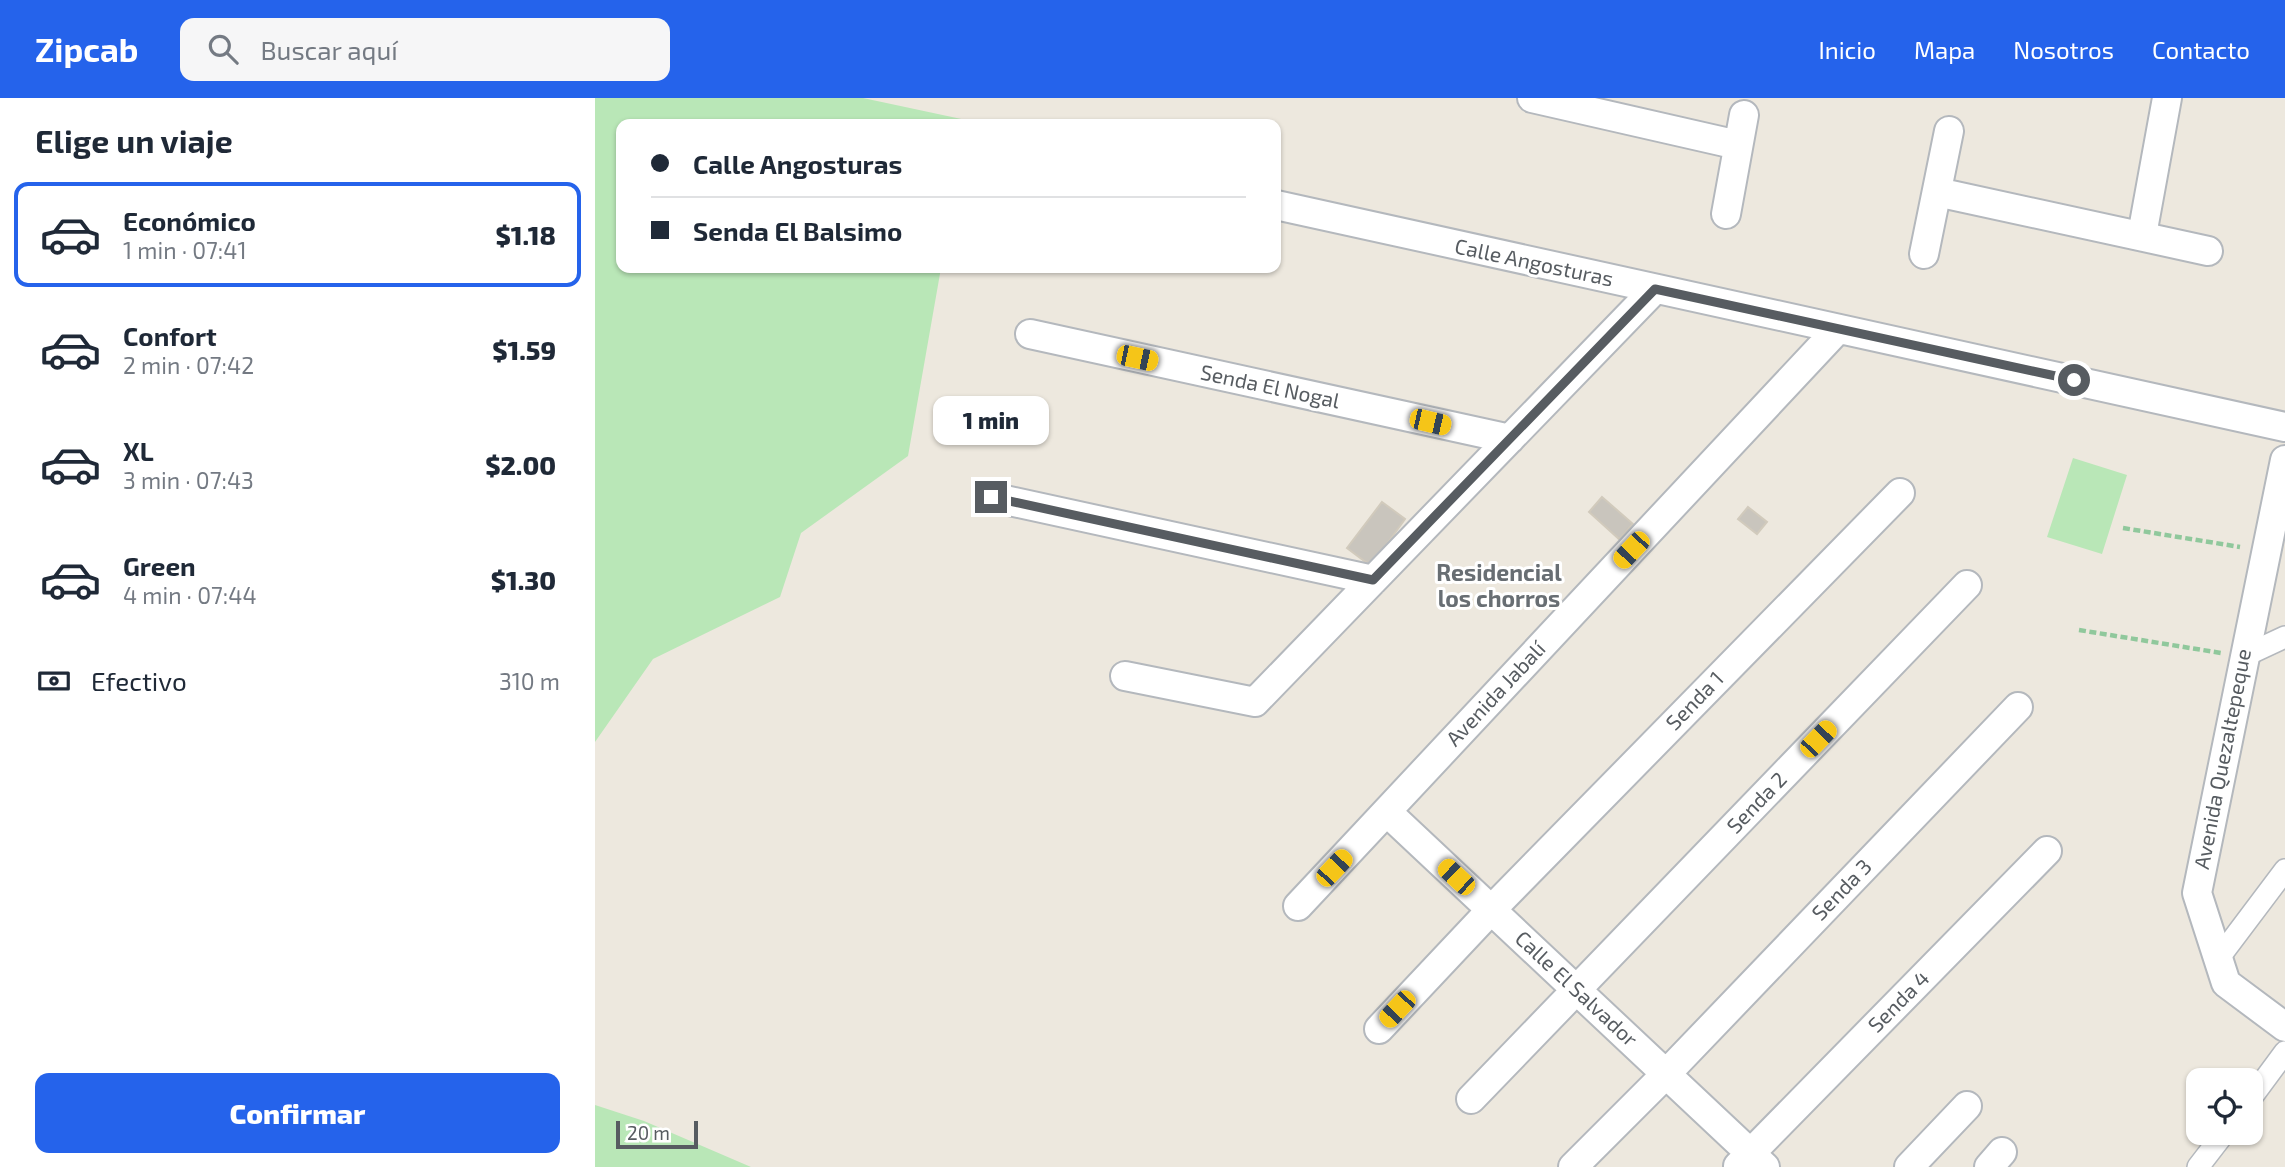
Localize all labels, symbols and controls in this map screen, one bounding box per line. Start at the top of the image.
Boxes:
search box [180,18,670,81]
text: Zipcab [35,29,138,69]
icon: search [204,30,242,68]
text: Buscar aquí [260,34,398,65]
text: Inicio [1818,35,1876,64]
text: Mapa [1914,35,1975,64]
text: Nosotros [2013,35,2114,64]
text: Contacto [2152,35,2250,64]
text: Elige un viaje [35,121,233,159]
text: Calle Angosturas [693,148,902,179]
icon: car [39,203,102,266]
text: Económico [123,205,256,236]
text: Senda El Balsimo [693,215,902,246]
text: $1.18 [495,219,556,250]
street label: Calle Angosturas [1453,233,1616,291]
text: 1 min · 07:41 [123,236,247,264]
icon: car [39,318,102,381]
text: Confort [123,320,217,351]
text: $1.59 [492,334,556,365]
car [1115,343,1160,373]
text: 2 min · 07:42 [123,351,254,379]
street label: Senda El Nogal [1198,359,1343,413]
route start [2058,364,2090,396]
callout: 1 min [933,396,1049,444]
text: 1 min [963,406,1019,434]
car [1408,407,1453,437]
icon: car [39,433,102,496]
text: XL [123,435,154,466]
text: $2.00 [485,449,556,480]
text: 3 min · 07:43 [123,466,254,494]
route end [975,481,1007,513]
car [1609,527,1654,573]
icon: car [39,548,102,611]
text: Green [123,550,196,581]
district label: Residencial los chorros [1436,558,1562,612]
text: $1.30 [491,564,556,595]
text: 4 min · 07:44 [123,581,257,609]
street label: Avenida Jabalí [1440,635,1550,750]
street label: Avenida Quezaltepeque [2188,646,2256,871]
icon: cash [35,662,73,700]
text: Efectivo [91,665,187,696]
street label: Senda 1 [1660,665,1728,734]
text: 310 m [499,667,560,695]
car [1796,717,1841,761]
street label: Senda 2 [1721,766,1791,838]
car [1312,845,1357,891]
street label: Senda 3 [1806,853,1876,925]
car [1434,855,1479,899]
street label: Calle El Salvador [1511,925,1644,1051]
street label: Senda 4 [1862,965,1934,1037]
car [1375,986,1420,1032]
map controls [2186,1068,2263,1145]
button: locate [2186,1068,2263,1145]
button: Confirmar [35,1073,560,1153]
scale bar [616,1118,698,1150]
text: 20 m [627,1121,670,1144]

